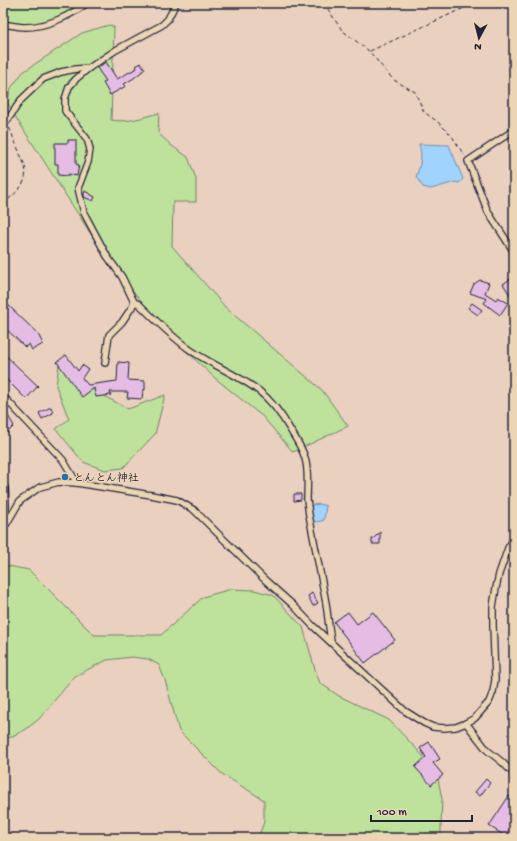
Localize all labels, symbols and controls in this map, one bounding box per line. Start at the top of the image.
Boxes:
north arrow [459,18,499,58]
text: N [474,40,482,52]
marker: とんとん神社 [60,472,70,482]
place label: とんとん神社 [73,472,139,485]
scale bar [371,797,472,823]
text: 100 m [376,806,407,820]

